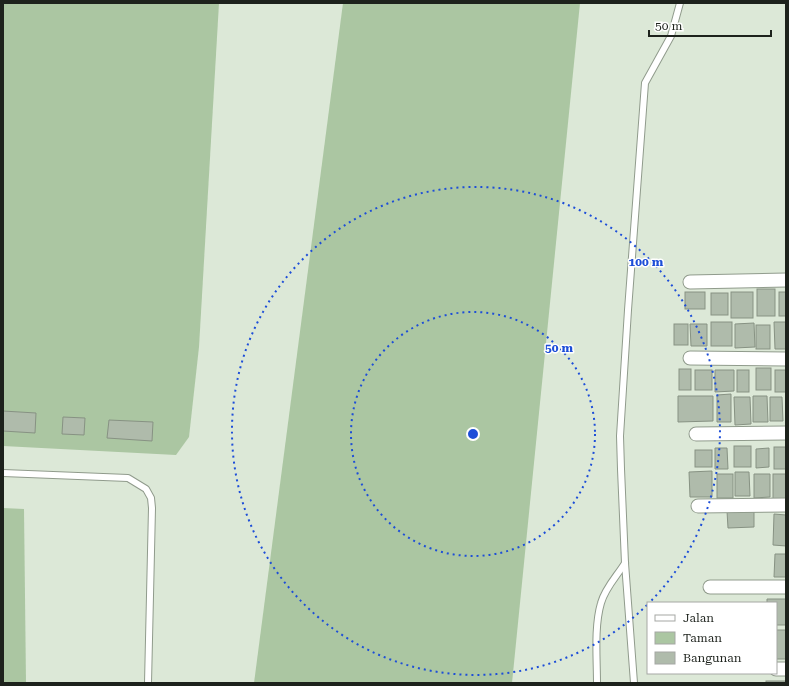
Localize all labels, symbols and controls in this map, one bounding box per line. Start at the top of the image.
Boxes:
scale bar [649,12,771,38]
text: 50 m [655,19,682,33]
text: 100 m [629,255,664,269]
text: 50 m [545,341,573,355]
centre of rings [466,427,480,441]
legend [647,602,777,674]
text: Jalan [683,611,714,625]
text: Taman [683,631,722,645]
text: Bangunan [683,651,742,665]

